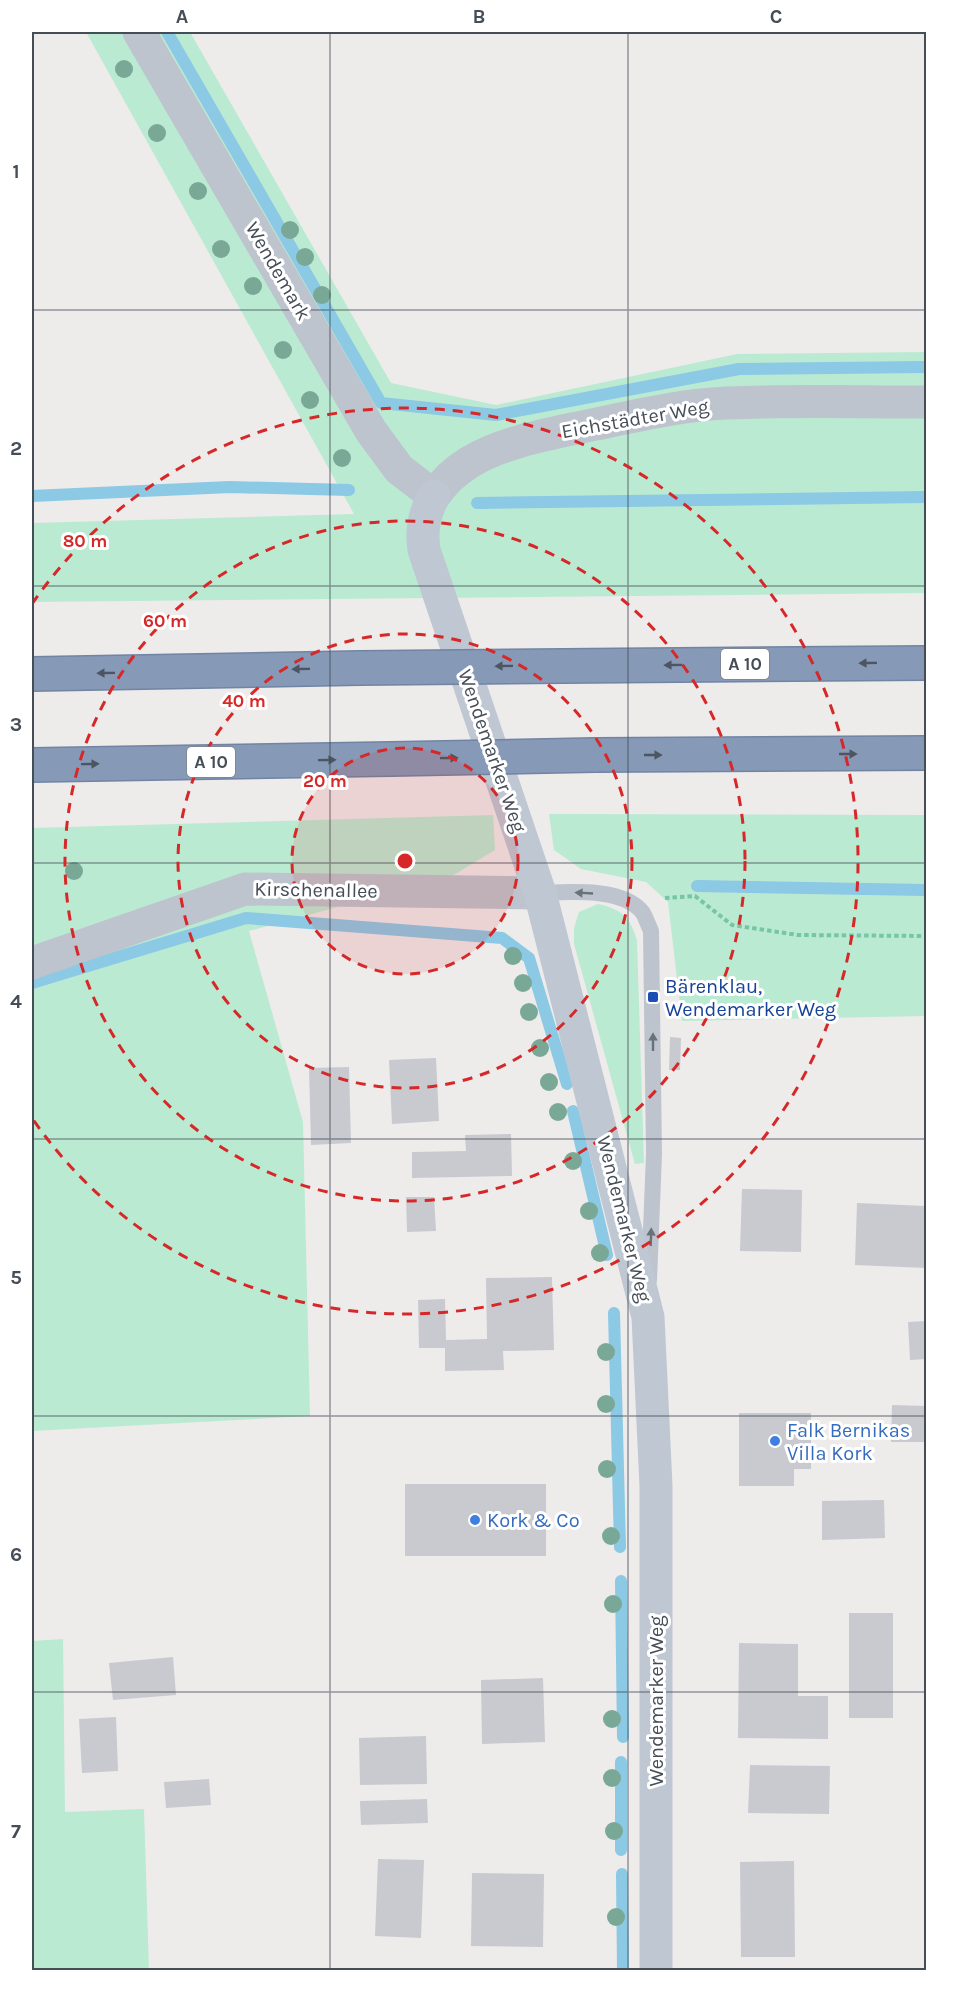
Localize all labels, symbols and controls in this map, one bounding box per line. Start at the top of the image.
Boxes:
text: A [176,5,189,28]
text: B [473,5,485,28]
text: C [770,5,782,28]
text: 1 [12,160,20,183]
street label: Wendemark [241,218,315,324]
street label: Eichstädter Weg [560,395,710,443]
text: 2 [10,437,22,460]
text: 80 m [63,530,107,552]
text: 60 m [143,610,187,632]
road number: A 10 [721,649,769,679]
one-way arrow [859,658,878,668]
one-way arrow [664,660,683,670]
one-way arrow [495,662,514,671]
one-way arrow [292,664,311,674]
street label: Wendemarker Weg [453,666,531,836]
one-way arrow [97,668,116,677]
text: 40 m [222,690,266,712]
text: 3 [10,713,22,736]
road number: A 10 [187,747,235,777]
one-way arrow [839,749,858,759]
one-way arrow [644,750,663,760]
one-way arrow [440,753,459,763]
one-way arrow [317,755,336,765]
one-way arrow [80,759,99,769]
text: 20 m [303,770,347,792]
centre of rings [395,851,415,871]
street label: Kirschenallee [254,877,378,903]
one-way arrow [574,888,593,897]
place label: Bärenklau, Wendemarker Weg [665,975,836,1021]
text: 4 [10,990,22,1013]
marker: Bärenklau, Wendemarker Weg [646,990,660,1004]
one-way arrow [649,1033,658,1052]
street label: Wendemarker Weg [592,1133,656,1305]
one-way arrow [646,1228,655,1247]
text: 5 [10,1266,22,1289]
place label: Falk Bernikas Villa Kork [787,1419,910,1465]
marker: Falk Bernikas Villa Kork [768,1434,782,1448]
place label: Kork & Co [487,1509,580,1532]
marker: Kork & Co [468,1513,482,1527]
text: 6 [10,1543,22,1566]
street label: Wendemarker Weg [645,1616,668,1786]
text: 7 [11,1820,21,1843]

